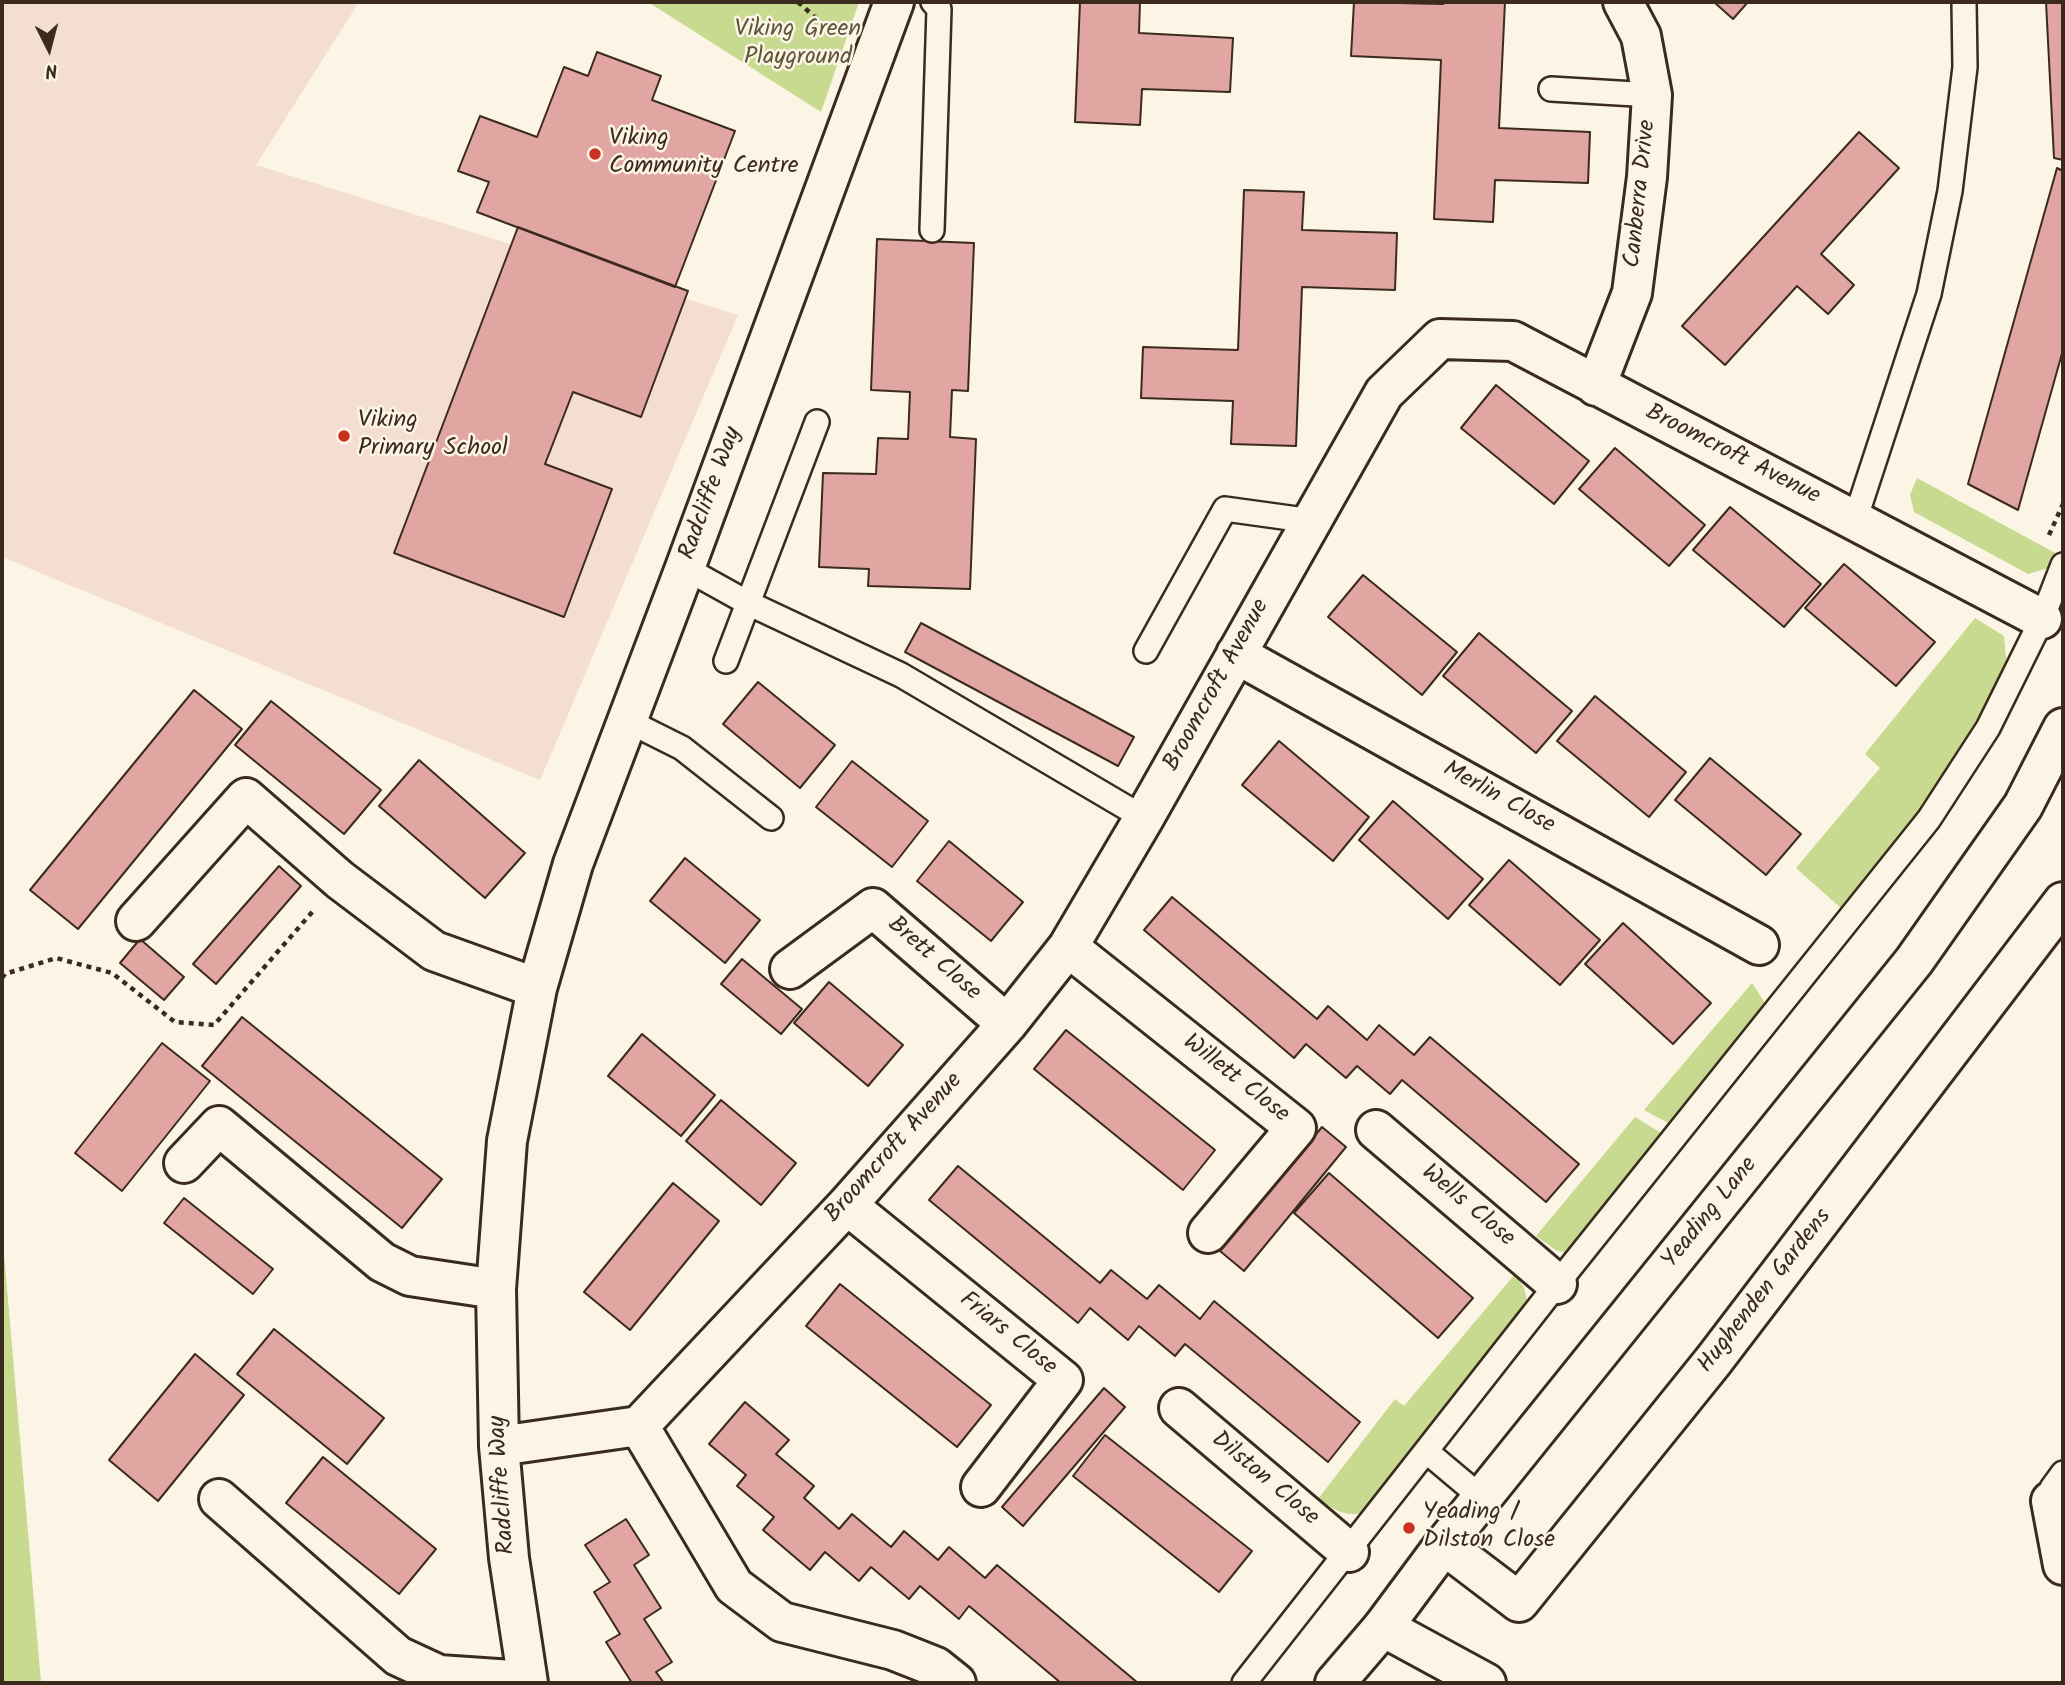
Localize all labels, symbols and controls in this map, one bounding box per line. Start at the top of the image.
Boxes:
north arrow [14,14,84,84]
park label: Viking Green Playground [735,17,861,73]
text: N [44,54,59,85]
street label: Canberra Drive [1620,119,1664,269]
place label: Viking Community Centre [609,126,799,182]
marker: Viking Community Centre [587,146,603,162]
street label: Broomcroft Avenue [1640,400,1824,512]
place label: Viking Primary School [358,408,508,464]
street label: Radcliffe Way [675,424,749,564]
marker: Viking Primary School [336,428,352,444]
street label: Broomcroft Avenue [1159,595,1277,777]
street label: Merlin Close [1437,756,1559,842]
street label: Brett Close [880,912,986,1008]
street label: Willett Close [1176,1029,1294,1131]
street label: Broomcroft Avenue [820,1068,970,1230]
street label: Yeading Lane [1657,1152,1765,1276]
street label: Wells Close [1414,1160,1520,1254]
street label: Hughenden Gardens [1693,1204,1839,1380]
street label: Friars Close [952,1287,1062,1383]
street label: Radcliffe Way [485,1415,523,1555]
street label: Dilston Close [1204,1427,1324,1533]
place label: Yeading / Dilston Close [1423,1500,1555,1556]
marker: Yeading / Dilston Close [1401,1520,1417,1536]

